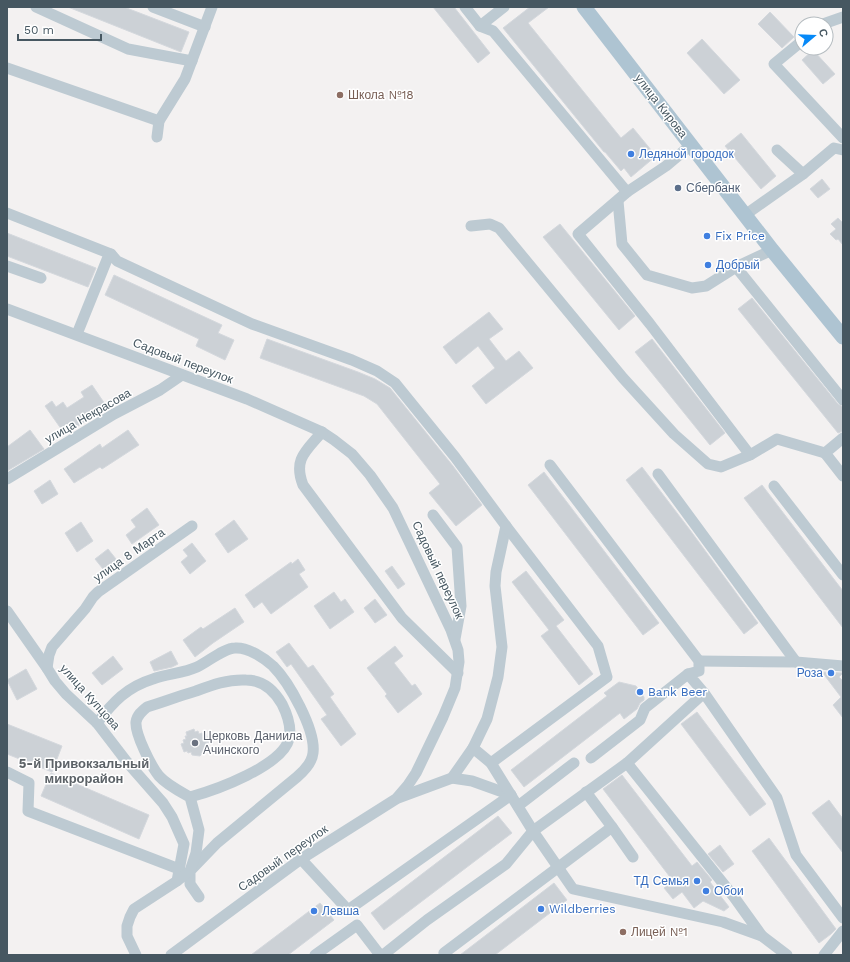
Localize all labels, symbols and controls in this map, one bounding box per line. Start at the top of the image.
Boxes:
scale bar [18,16,101,42]
north arrow [794,16,834,56]
text: 50 m [24,23,54,37]
text: С [816,27,830,39]
street label: улица Кирова [632,71,690,141]
place label: Школа №18 [348,88,414,102]
marker: Школа №18 [335,90,345,100]
place label: Ледяной городок [639,147,734,161]
marker: Ледяной городок [626,149,636,159]
place label: Сбербанк [686,181,741,195]
marker: Сбербанк [673,183,683,193]
place label: Fix Price [715,229,765,243]
marker: Fix Price [702,231,712,241]
place label: Добрый [716,258,760,272]
marker: Добрый [703,260,713,270]
street label: Садовый переулок [131,335,236,387]
street label: улица Некрасова [43,386,134,446]
street label: Садовый переулок [409,519,467,622]
street label: улица 8 Марта [91,525,168,585]
street label: улица Купцова [57,662,123,733]
place label: Роза [797,666,823,680]
marker: Роза [826,668,836,678]
place label: Bank Beer [648,685,707,699]
marker: Bank Beer [635,687,645,697]
place label: Церковь Даниила Ачинского [203,729,303,757]
marker: Церковь Даниила Ачинского [190,738,200,748]
district label: 5-й Привокзальный микрорайон [19,756,149,786]
street label: Садовый переулок [236,821,331,894]
place label: ТД Семья [634,874,689,888]
marker: ТД Семья [692,876,702,886]
place label: Обои [714,884,744,898]
marker: Обои [701,886,711,896]
place label: Wildberries [549,902,616,916]
place label: Левша [322,904,360,918]
marker: Wildberries [536,904,546,914]
marker: Левша [309,906,319,916]
place label: Лицей №1 [631,925,688,939]
marker: Лицей №1 [618,927,628,937]

